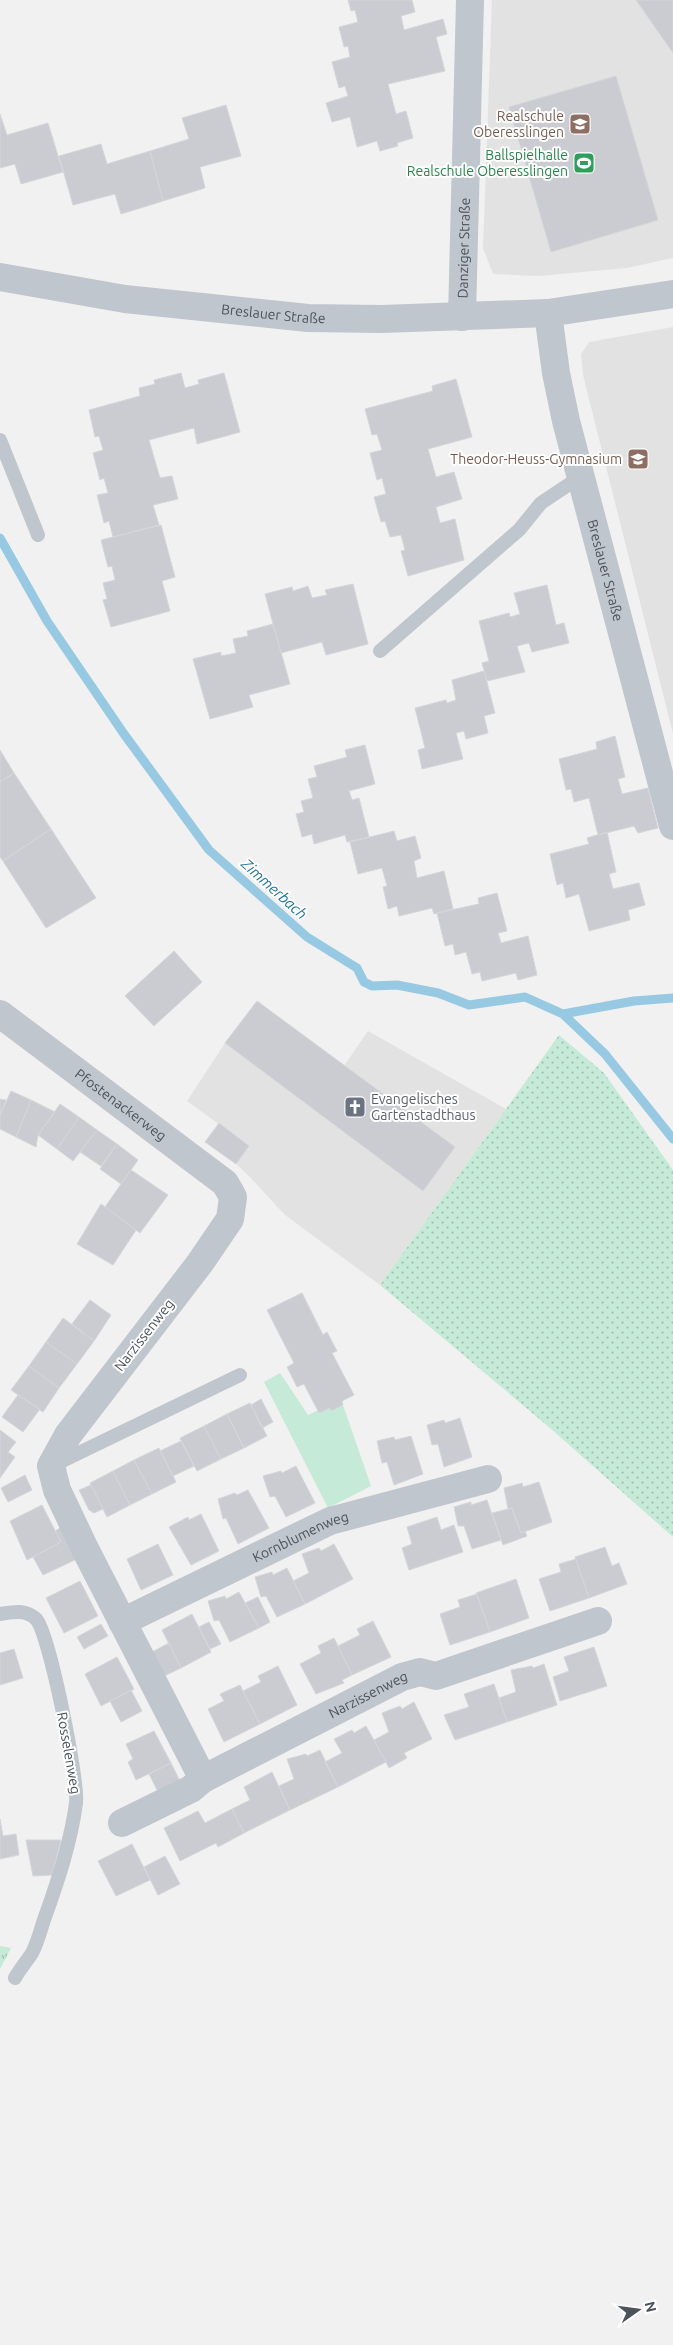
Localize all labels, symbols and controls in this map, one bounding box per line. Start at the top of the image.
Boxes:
place label: Realschule Oberesslingen [473,108,564,140]
school or university icon: Realschule Oberesslingen [568,112,592,136]
place label: Ballspielhalle Realschule Oberesslingen [407,147,568,179]
sports icon: Ballspielhalle Realschule Oberesslingen [572,151,596,175]
street label: Danziger Straße [454,197,473,299]
street label: Breslauer Straße [220,301,326,326]
school or university icon: Theodor-Heuss-Gymnasium [626,447,650,471]
place label: Theodor-Heuss-Gymnasium [450,451,622,467]
street label: Breslauer Straße [584,518,627,623]
water label: Zimmerbach [237,854,311,922]
street label: Pfostenackerweg [72,1065,169,1144]
place label: Evangelisches Gartenstadthaus [371,1091,476,1123]
church icon: Evangelisches Gartenstadthaus [343,1095,367,1119]
street label: Narzissenweg [111,1296,177,1374]
street label: Kornblumenweg [250,1508,350,1565]
street label: Narzissenweg [326,1668,409,1721]
street label: Rosselenweg [54,1711,84,1795]
north arrow [613,2285,663,2335]
text: N [642,2300,660,2314]

